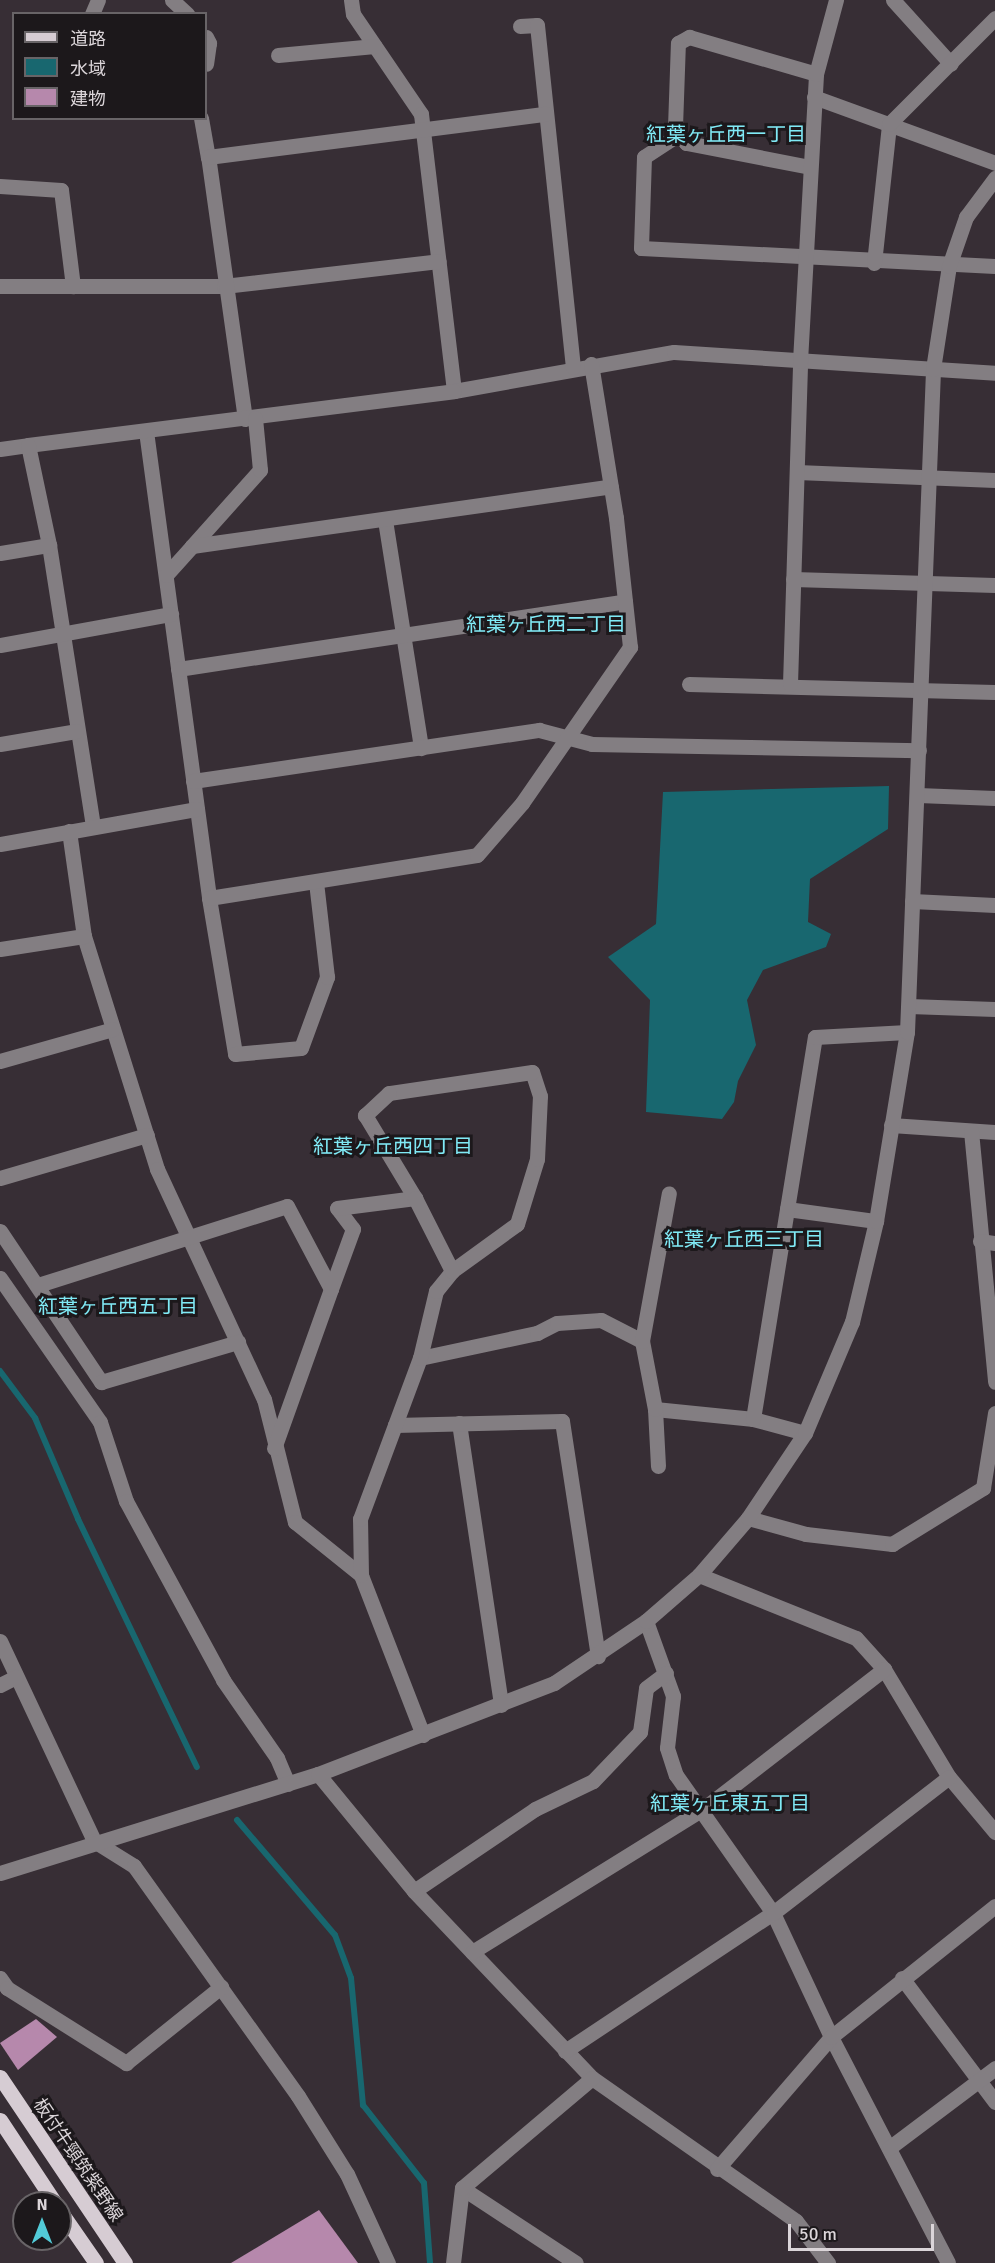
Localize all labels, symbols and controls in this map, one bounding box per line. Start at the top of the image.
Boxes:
legend [12,12,207,120]
text: 道路 [70,28,106,50]
text: 水域 [70,58,106,80]
text: 建物 [70,88,106,110]
district label: 紅葉ヶ丘西一丁目 [646,122,806,146]
district label: 紅葉ヶ丘西二丁目 [466,612,626,636]
district label: 紅葉ヶ丘西四丁目 [313,1134,473,1158]
district label: 紅葉ヶ丘西三丁目 [664,1227,824,1251]
district label: 紅葉ヶ丘西五丁目 [38,1294,198,1318]
district label: 紅葉ヶ丘東五丁目 [650,1791,810,1815]
street label: 板付牛頸筑紫野線 [29,2094,127,2226]
north arrow [12,2191,72,2251]
text: N [36,2195,48,2215]
scale bar [791,2212,936,2250]
text: 50 m [799,2223,837,2245]

